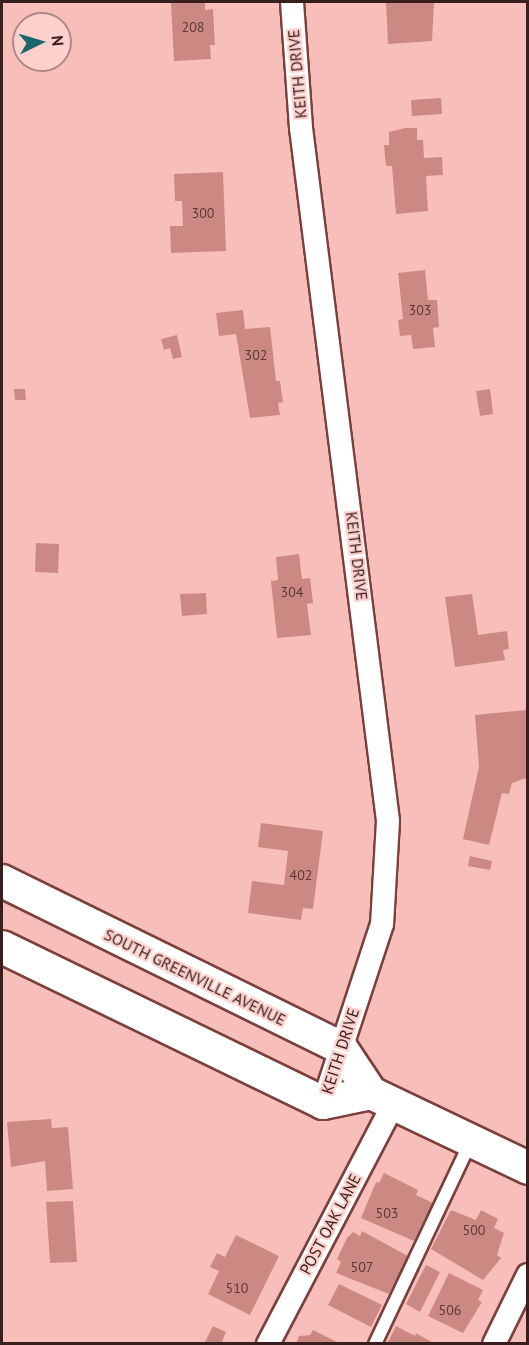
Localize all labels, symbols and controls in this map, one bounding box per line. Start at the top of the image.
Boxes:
north arrow [12,12,72,72]
house number: 208 [182,19,204,35]
street label: KEITH DRIVE [284,29,310,119]
text: N [48,34,68,47]
house number: 300 [192,205,214,221]
house number: 303 [409,302,431,318]
house number: 302 [245,347,267,363]
street label: KEITH DRIVE [342,511,372,601]
house number: 304 [281,584,303,600]
house number: 402 [290,867,312,883]
street label: SOUTH GREENVILLE AVENUE [101,924,289,1030]
street label: KEITH DRIVE [317,1006,363,1096]
street label: POST OAK LANE [295,1170,365,1278]
house number: 503 [376,1205,398,1221]
house number: 500 [463,1222,485,1238]
house number: 507 [351,1259,373,1275]
house number: 510 [226,1280,248,1296]
house number: 506 [439,1302,461,1318]

